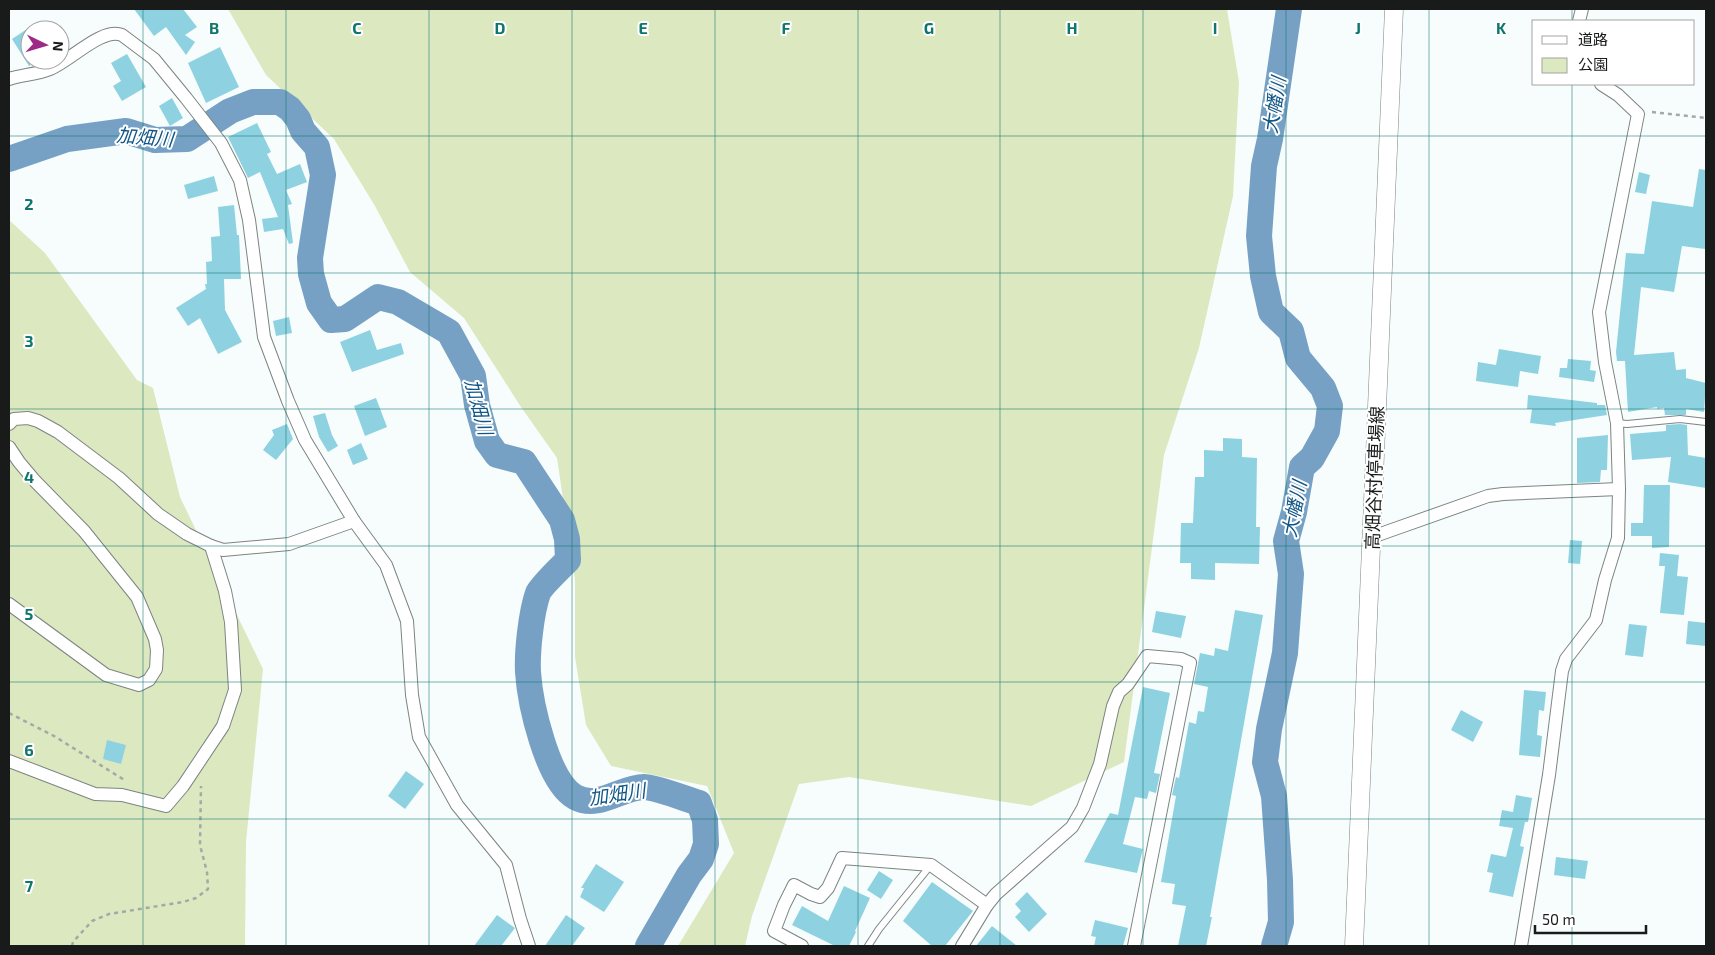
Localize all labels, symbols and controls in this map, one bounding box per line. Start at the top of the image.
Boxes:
text: B [209,18,219,37]
text: C [352,18,362,37]
text: D [495,18,506,37]
text: E [638,18,648,37]
text: F [782,18,791,37]
text: G [924,18,934,37]
text: H [1066,18,1078,37]
text: I [1213,18,1217,37]
text: J [1355,18,1361,37]
text: K [1496,18,1507,37]
north arrow [20,20,70,70]
legend [1532,20,1695,85]
text: 道路 [1578,30,1608,48]
text: N [50,40,67,52]
text: 公園 [1578,55,1608,73]
water label: 大幡川 [1258,73,1290,135]
water label: 加畑川 [116,123,176,151]
text: 2 [24,194,34,213]
text: 3 [24,331,34,350]
water label: 加畑川 [461,376,498,439]
street label: 高畑谷村停車場線 [1360,406,1388,550]
text: 4 [24,467,34,486]
water label: 大幡川 [1277,477,1311,539]
text: 5 [25,604,34,623]
text: 6 [24,740,34,759]
water label: 加畑川 [587,778,649,809]
text: 7 [25,876,34,895]
scale bar [1535,902,1646,934]
text: 50 m [1542,910,1576,928]

